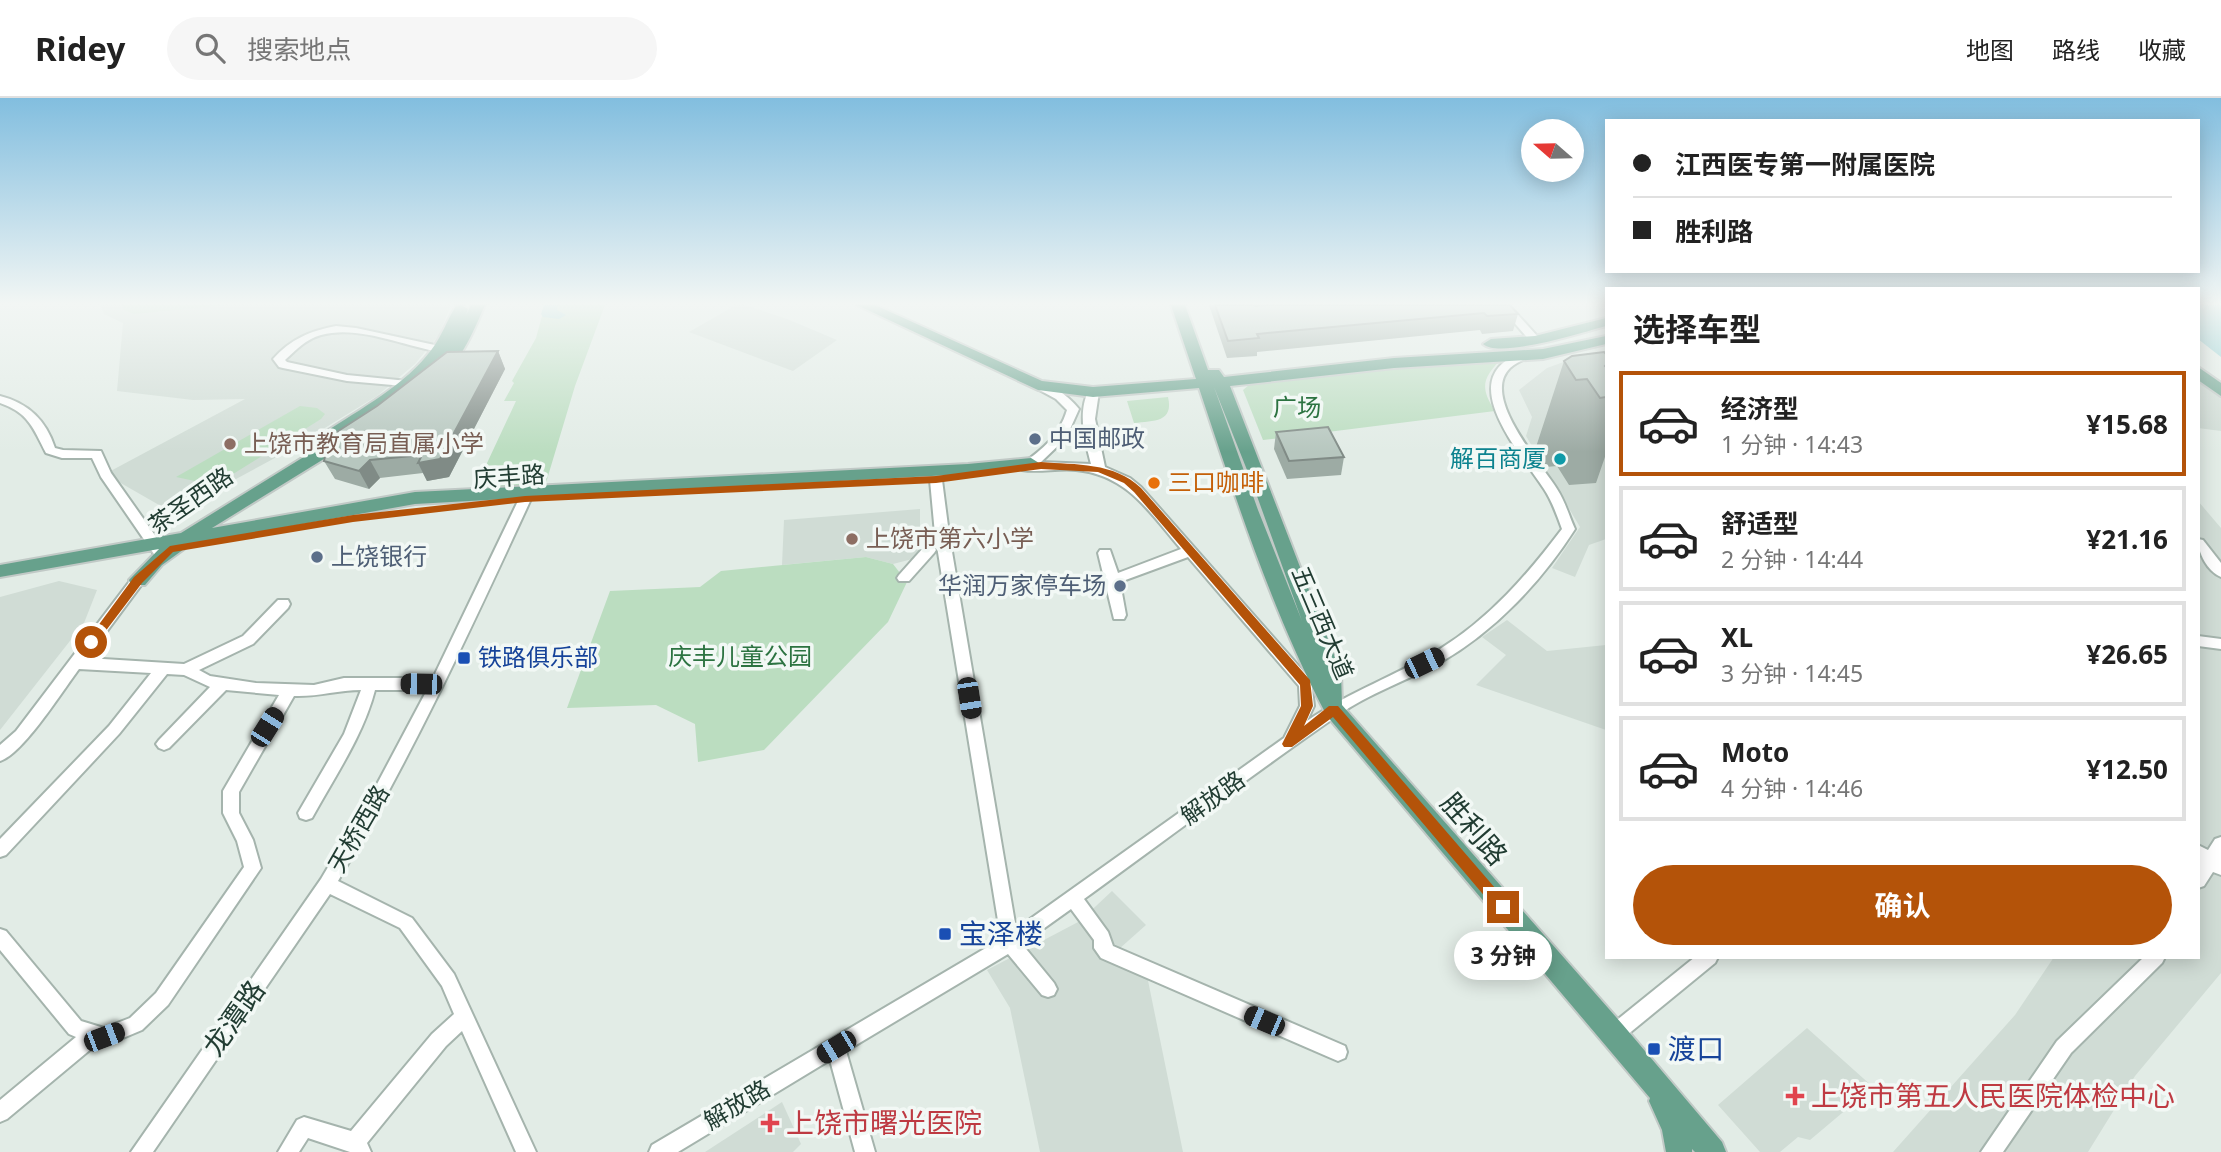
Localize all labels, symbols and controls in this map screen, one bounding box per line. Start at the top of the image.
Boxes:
search box [167,17,657,80]
text: Ridey [35,26,125,71]
icon: search [191,29,229,67]
text: 搜索地点 [247,31,351,67]
text: 地图 [1966,33,2014,66]
text: 路线 [2052,33,2100,66]
text: 收藏 [2138,33,2186,66]
north arrow [1521,119,1584,182]
map controls [1521,119,1584,182]
text: 江西医专第一附属医院 [1675,146,1935,182]
text: 胜利路 [1675,213,1753,249]
text: 选择车型 [1633,307,1761,350]
park label: 广场 [1273,390,1321,423]
text: 经济型 [1721,390,1799,426]
icon: car [1637,392,1700,455]
text: ¥15.68 [2086,406,2168,442]
place label: 中国邮政 [1049,421,1145,454]
place label: 上饶市教育局直属小学 [244,426,484,459]
text: 1 分钟 · 14:43 [1721,428,1863,460]
marker: 中国邮政 [1027,431,1043,447]
marker: 上饶市教育局直属小学 [222,436,238,452]
place label: 解百商厦 [1450,441,1546,474]
marker: 解百商厦 [1552,451,1568,467]
street label: 庆丰路 [472,457,546,494]
street label: 茶圣西路 [141,459,239,541]
place label: 三口咖啡 [1168,465,1264,498]
marker: 三口咖啡 [1146,475,1162,491]
text: 舒适型 [1721,505,1799,541]
icon: car [1637,507,1700,570]
place label: 上饶市第六小学 [866,521,1034,554]
text: ¥21.16 [2086,521,2168,557]
marker: 上饶市第六小学 [844,531,860,547]
place label: 上饶银行 [331,539,427,572]
text: 2 分钟 · 14:44 [1721,543,1863,575]
marker: 上饶银行 [309,549,325,565]
street label: 五三西大道 [1285,561,1362,684]
place label: 华润万家停车场 [938,568,1106,601]
marker: 华润万家停车场 [1112,578,1128,594]
text: XL [1721,619,1753,655]
icon: car [1637,622,1700,685]
route start [75,626,107,658]
text: ¥26.65 [2086,636,2168,672]
park label: 庆丰儿童公园 [668,639,812,672]
place label: 铁路俱乐部 [478,640,598,673]
car [1401,644,1448,682]
marker: 铁路俱乐部 [456,650,472,666]
text: 3 分钟 · 14:45 [1721,657,1863,689]
car [400,673,443,695]
car [956,676,983,720]
car [247,704,288,750]
text: Moto [1721,734,1789,770]
icon: car [1637,737,1700,800]
text: ¥12.50 [2086,751,2168,787]
street label: 解放路 [1173,762,1251,831]
text: 4 分钟 · 14:46 [1721,772,1863,804]
street label: 天桥西路 [319,778,396,878]
street label: 胜利路 [1433,784,1517,873]
button: 确认 [1633,865,2172,945]
route end [1487,891,1519,923]
place label: 宝泽楼 [959,914,1043,952]
marker: 宝泽楼 [937,926,953,942]
callout: 3 分钟 [1454,932,1552,980]
text: 3 分钟 [1470,939,1536,971]
street label: 龙潭路 [194,972,273,1063]
car [1241,1003,1288,1039]
car [81,1020,128,1054]
car [813,1027,860,1067]
place label: 渡口 [1668,1029,1724,1067]
marker: 渡口 [1646,1041,1662,1057]
street label: 解放路 [697,1071,776,1136]
place label: 上饶市第五人民医院体检中心 [1811,1076,2175,1114]
marker: 上饶市第五人民医院体检中心 [1785,1086,1805,1106]
place label: 上饶市曙光医院 [786,1103,982,1141]
marker: 上饶市曙光医院 [760,1113,780,1133]

